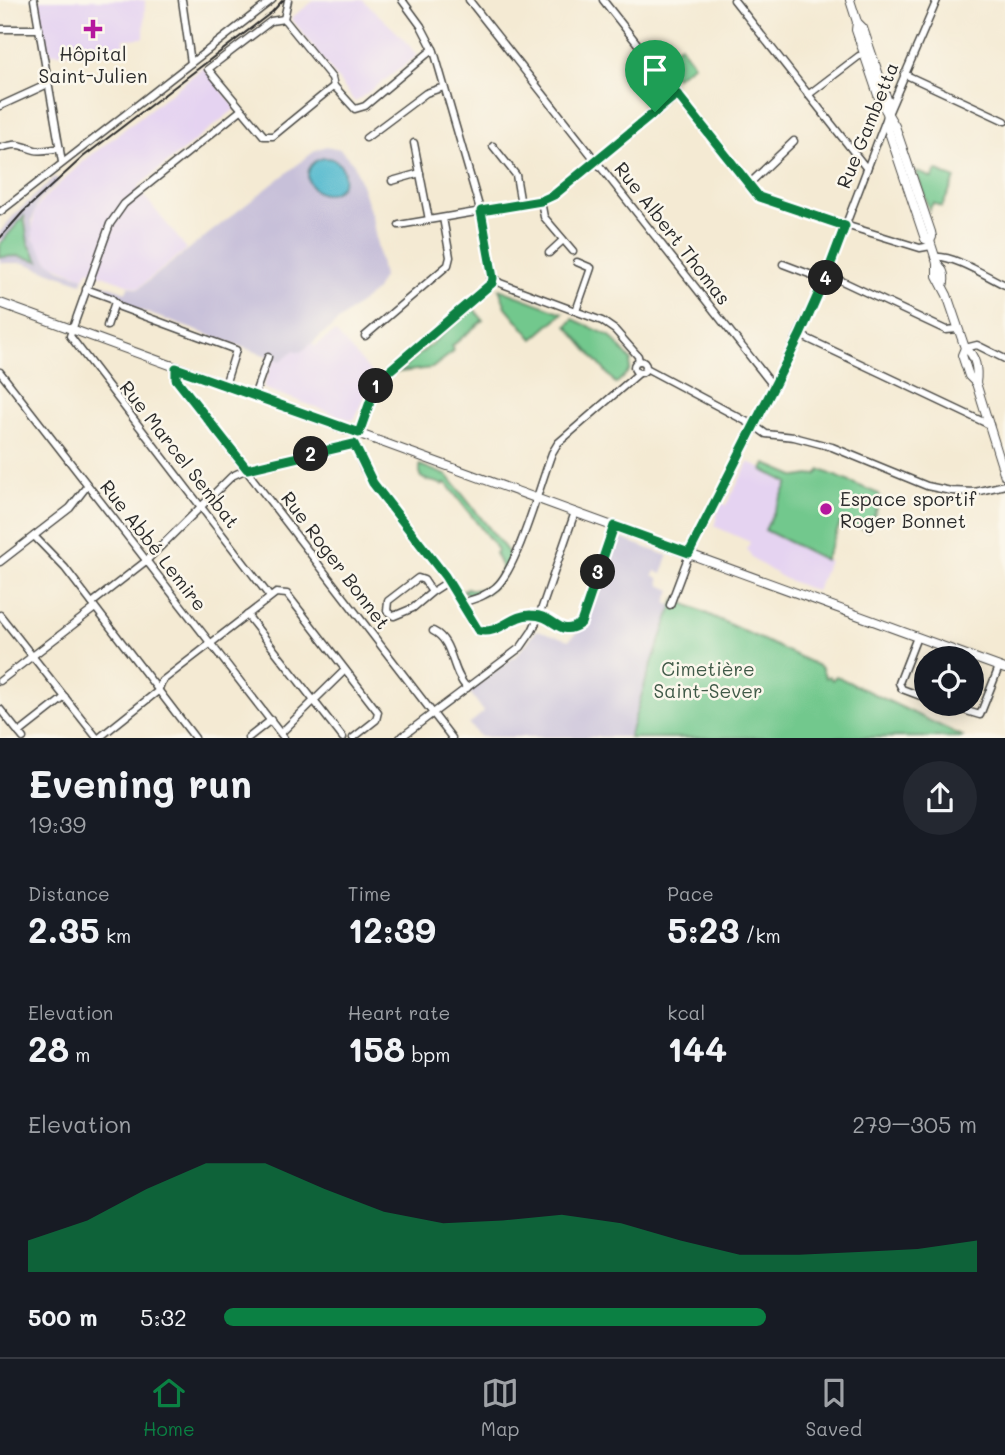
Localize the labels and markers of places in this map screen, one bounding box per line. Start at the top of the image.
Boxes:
marker: Hôpital Saint-Julien [83,19,103,39]
pin [625,40,685,112]
place label: Hôpital Saint-Julien [39,41,147,88]
pin: 4 [808,260,844,296]
pin: 1 [358,368,394,404]
pin: 2 [294,436,328,472]
place label: Espace sportif Roger Bonnet [840,486,977,533]
marker: Espace sportif Roger Bonnet [818,501,834,517]
pin: 3 [580,554,616,590]

